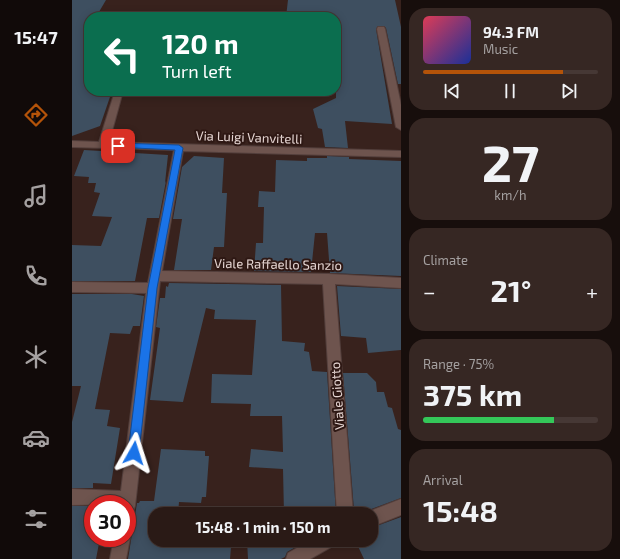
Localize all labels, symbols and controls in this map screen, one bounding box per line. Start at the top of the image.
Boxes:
text: 94.3 FM [483,23,539,41]
text: 15:47 [14,26,58,48]
text: 120 m [162,26,239,60]
icon: left [96,28,148,80]
text: Music [483,41,518,57]
text: Turn left [162,60,232,82]
icon: previous [441,80,463,102]
icon: pause [499,80,521,102]
icon: next [558,80,580,102]
icon: directions [22,101,50,129]
street label: Via Luigi Vanvitelli [195,127,303,147]
pin [101,129,135,163]
text: 27 [482,130,539,192]
icon: arrive [107,135,129,157]
icon: music [22,182,50,210]
text: km/h [494,187,527,203]
text: Climate [423,252,468,268]
street label: Viale Raffaello Sanzio [214,255,342,273]
icon: phone [22,262,50,290]
text: 21° [491,272,531,308]
text: − [423,278,436,304]
text: + [586,278,598,304]
icon: climate [22,343,50,371]
text: Range · 75% [423,356,494,372]
street label: Viale Giotto [327,361,347,431]
text: 375 km [423,376,522,412]
icon: car [22,424,50,452]
position arrow [113,432,155,474]
text: Arrival [423,472,463,488]
text: 15:48 [423,492,498,528]
speed limit sign: 30 [84,495,136,547]
icon: filters [22,505,50,533]
text: 15:48 · 1 min · 150 m [196,518,330,536]

